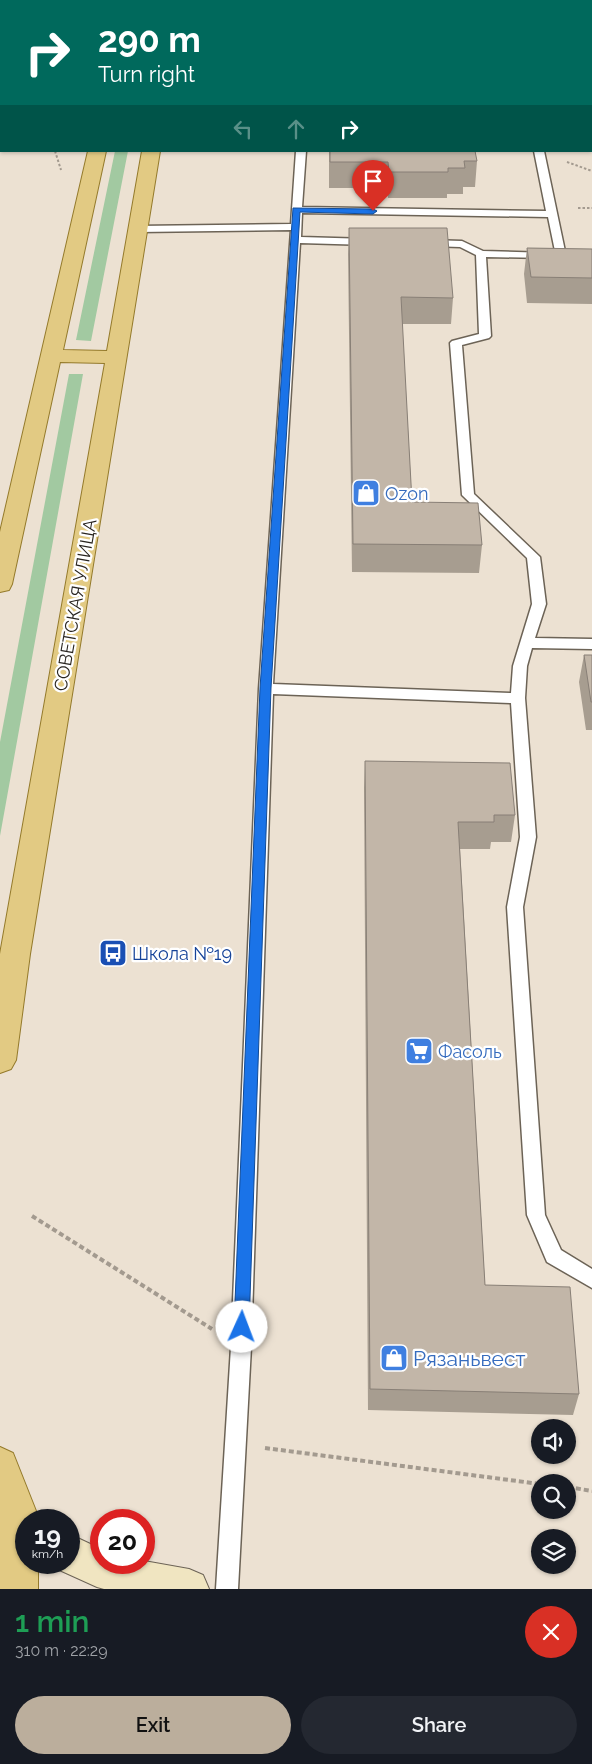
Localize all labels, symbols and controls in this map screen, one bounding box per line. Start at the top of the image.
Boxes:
text: 290 m [98,19,201,60]
icon: right [15,20,80,85]
text: Turn right [98,61,195,87]
icon: left [229,115,257,143]
icon: ahead [282,115,310,143]
icon: right [335,115,363,143]
pin [352,160,394,211]
icon: arrive [359,167,387,195]
shop icon: Ozon [351,478,381,508]
place label: Ozon [385,483,428,504]
street label: СОВЕТСКАЯ УЛИЦА [50,517,100,693]
bus stop icon: Школа №19 [98,938,128,968]
place label: Школа №19 [132,943,232,964]
supermarket icon: Фасоль [404,1036,434,1066]
place label: Фасоль [438,1041,502,1062]
position arrow [215,1300,267,1352]
shop icon: Рязаньвест [379,1343,409,1373]
place label: Рязаньвест [413,1346,526,1371]
map controls [531,1419,576,1574]
button: sound [531,1419,576,1464]
button: search [531,1474,576,1519]
speed limit sign: 20 [90,1509,155,1574]
text: 19 [34,1520,61,1550]
button: layers [531,1529,576,1574]
text: km/h [32,1547,63,1561]
text: 1 min [15,1604,90,1639]
button: close [525,1606,577,1658]
text: 310 m · 22:29 [15,1641,108,1660]
button: Exit [15,1696,291,1754]
button: Share [301,1696,577,1754]

